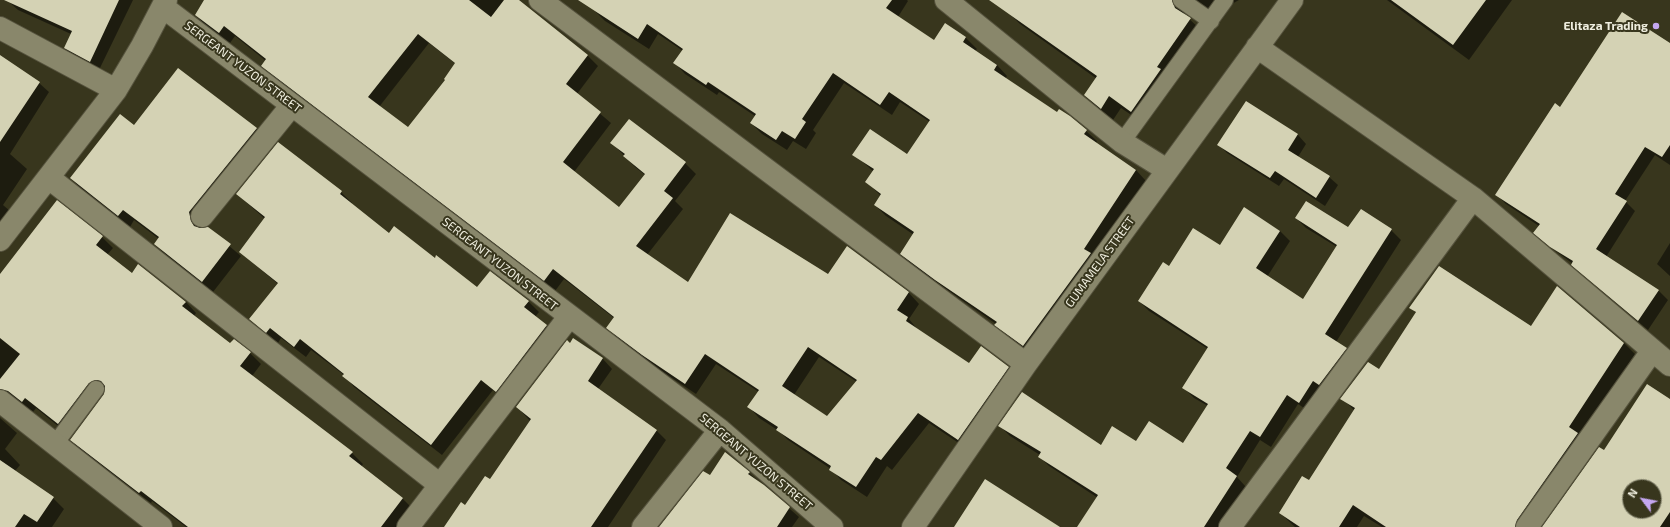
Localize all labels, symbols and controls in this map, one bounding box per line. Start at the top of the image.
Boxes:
street label: SERGEANT YUZON STREET [182,18,304,116]
place label: Elitaza Trading [1563,19,1648,33]
marker: Elitaza Trading [1651,21,1661,31]
street label: SERGEANT YUZON STREET [439,214,561,314]
street label: GUMAMELA STREET [1062,214,1138,310]
street label: SERGEANT YUZON STREET [697,411,815,513]
north arrow [1622,479,1662,519]
text: N [1625,486,1640,500]

